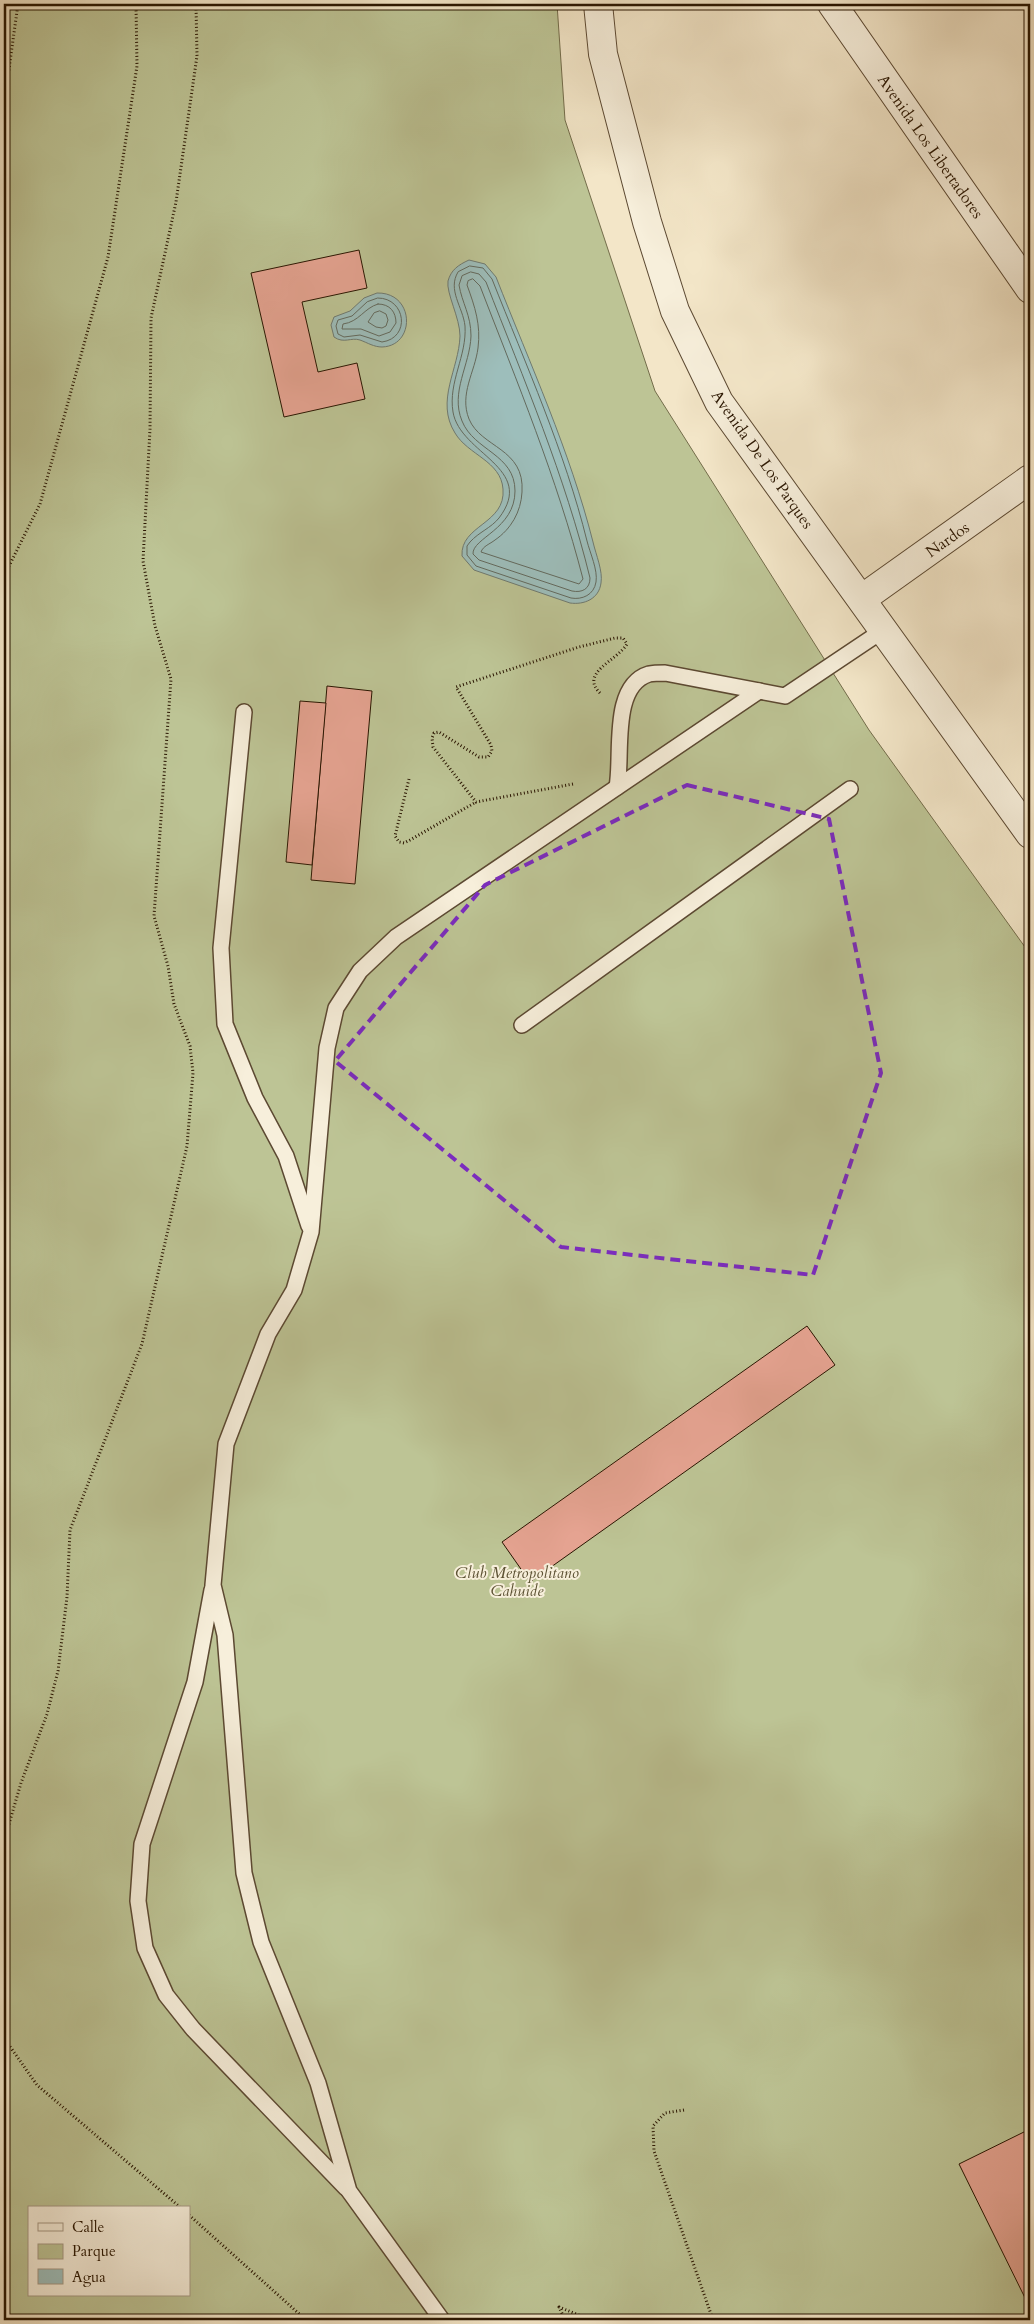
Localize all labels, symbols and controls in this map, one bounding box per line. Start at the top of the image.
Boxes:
street label: Avenida Los Libertadores [872,70,988,223]
street label: Avenida De Los Parques [706,386,818,533]
street label: Nardos [921,517,974,563]
park label: Club Metropolitano Cahuide [455,1562,580,1602]
legend [28,2206,190,2296]
text: Calle [72,2217,105,2237]
text: Parque [72,2241,116,2261]
text: Agua [72,2267,106,2287]

